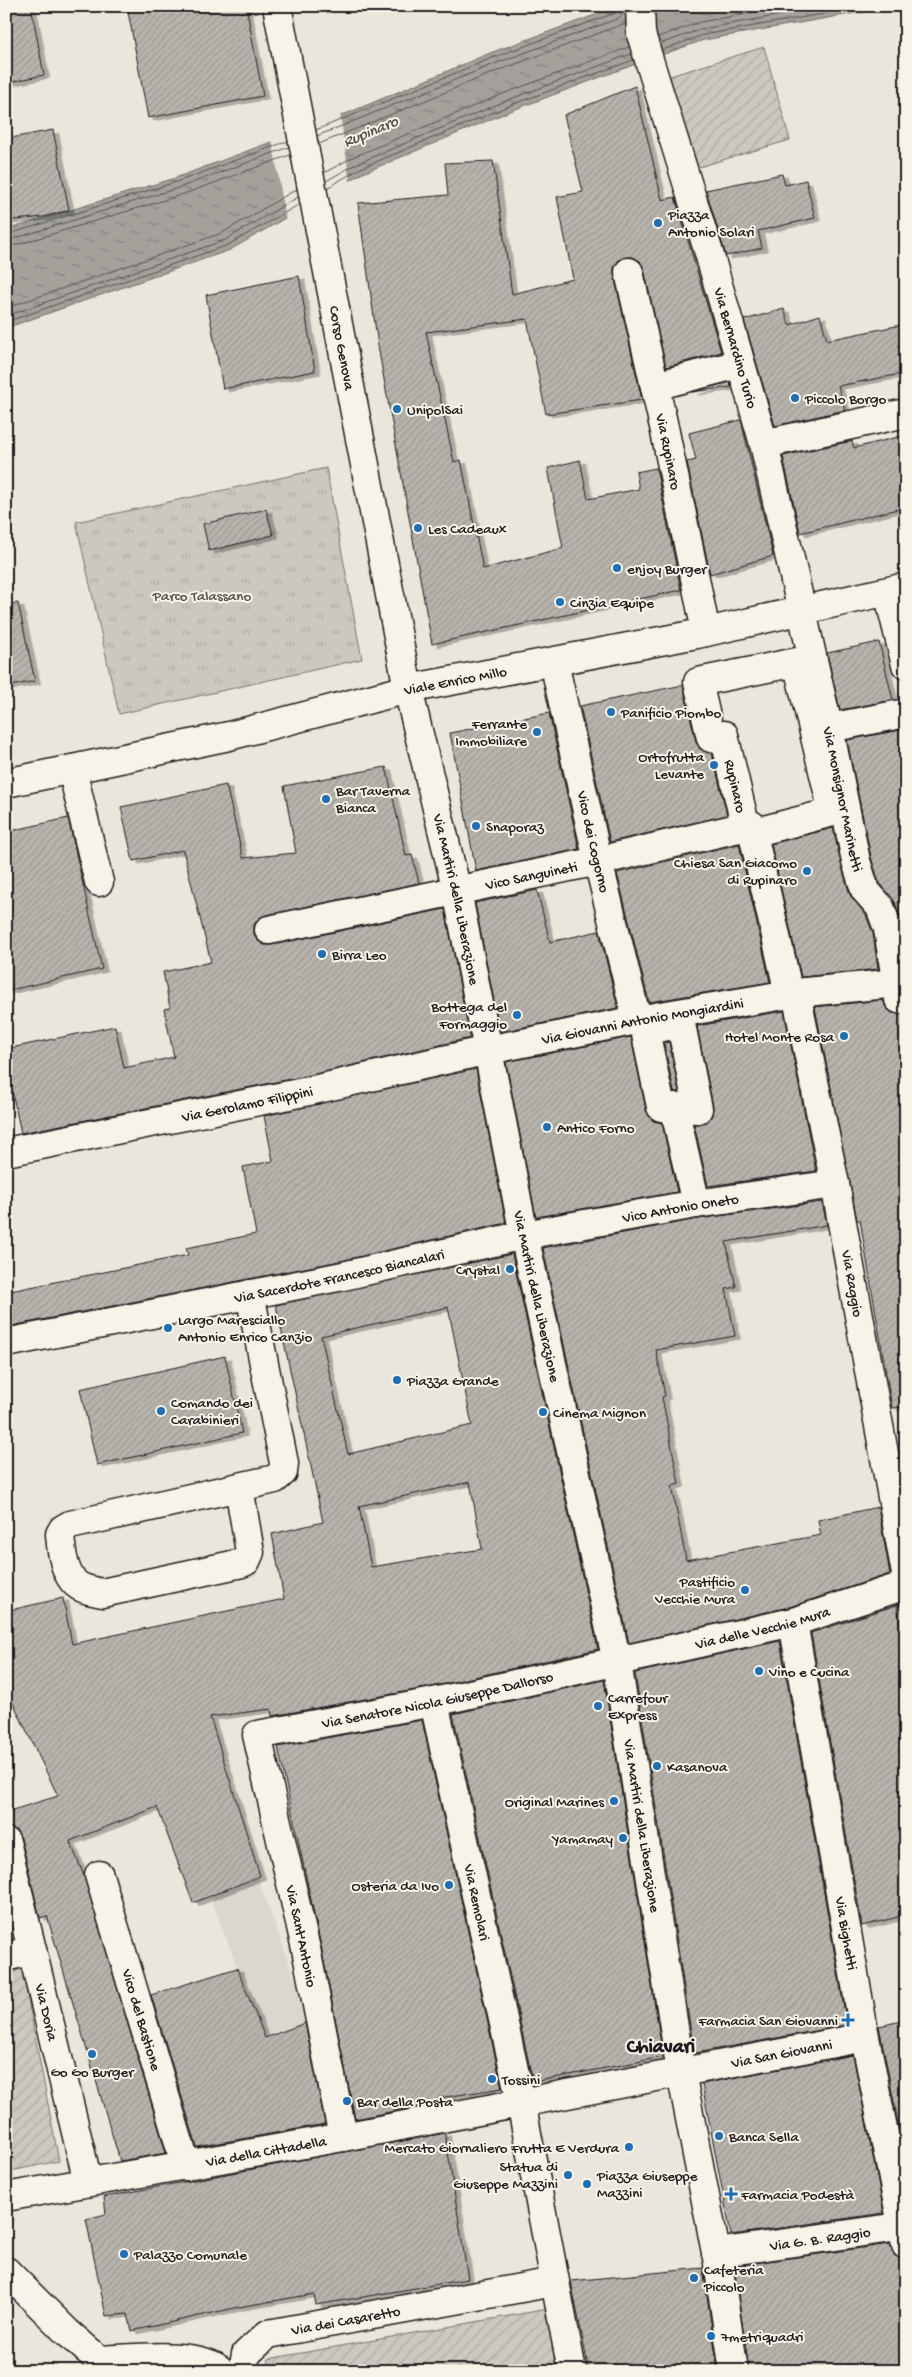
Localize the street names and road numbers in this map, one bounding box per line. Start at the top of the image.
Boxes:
street label: Via Bernardino Turio [708,285,760,411]
street label: Corso Genova [324,305,358,392]
street label: Via Rupinaro [650,411,684,492]
street label: Viale Enrico Millo [402,663,509,701]
street label: Via Monsignor Marinetti [817,724,866,875]
street label: Rupinaro [719,758,749,815]
street label: Vico dei Cogorno [572,788,613,895]
street label: Via Martiri della Liberazione [427,811,482,987]
street label: Vico Sanguineti [483,859,579,896]
street label: Via Giovanni Antonio Mongiardini [539,995,745,1050]
street label: Via Gerolamo Filippini [179,1083,315,1128]
street label: Vico Antonio Oneto [620,1191,740,1228]
street label: Via Martiri della Liberazione [508,1208,563,1384]
street label: Via Sacerdote Francesco Biancalari [232,1246,446,1309]
street label: Via Raggio [836,1248,866,1319]
street label: Via delle Vecchie Mura [693,1603,833,1655]
street label: Via Senatore Nicola Giuseppe Dallorso [320,1669,555,1734]
street label: Via Martiri della Liberazione [618,1737,663,1914]
street label: Via Remolari [458,1862,493,1943]
street label: Via Sant'Antonio [280,1883,320,1989]
street label: Via Bighetti [830,1895,860,1972]
street label: Vico del Bastione [116,1966,164,2073]
street label: Via Doria [29,1981,61,2044]
street label: Via San Giovanni [729,2036,834,2074]
street label: Via della Cittadella [204,2133,329,2172]
street label: Via G. B. Raggio [768,2224,872,2256]
street label: Via dei Casaretto [289,2303,402,2341]

